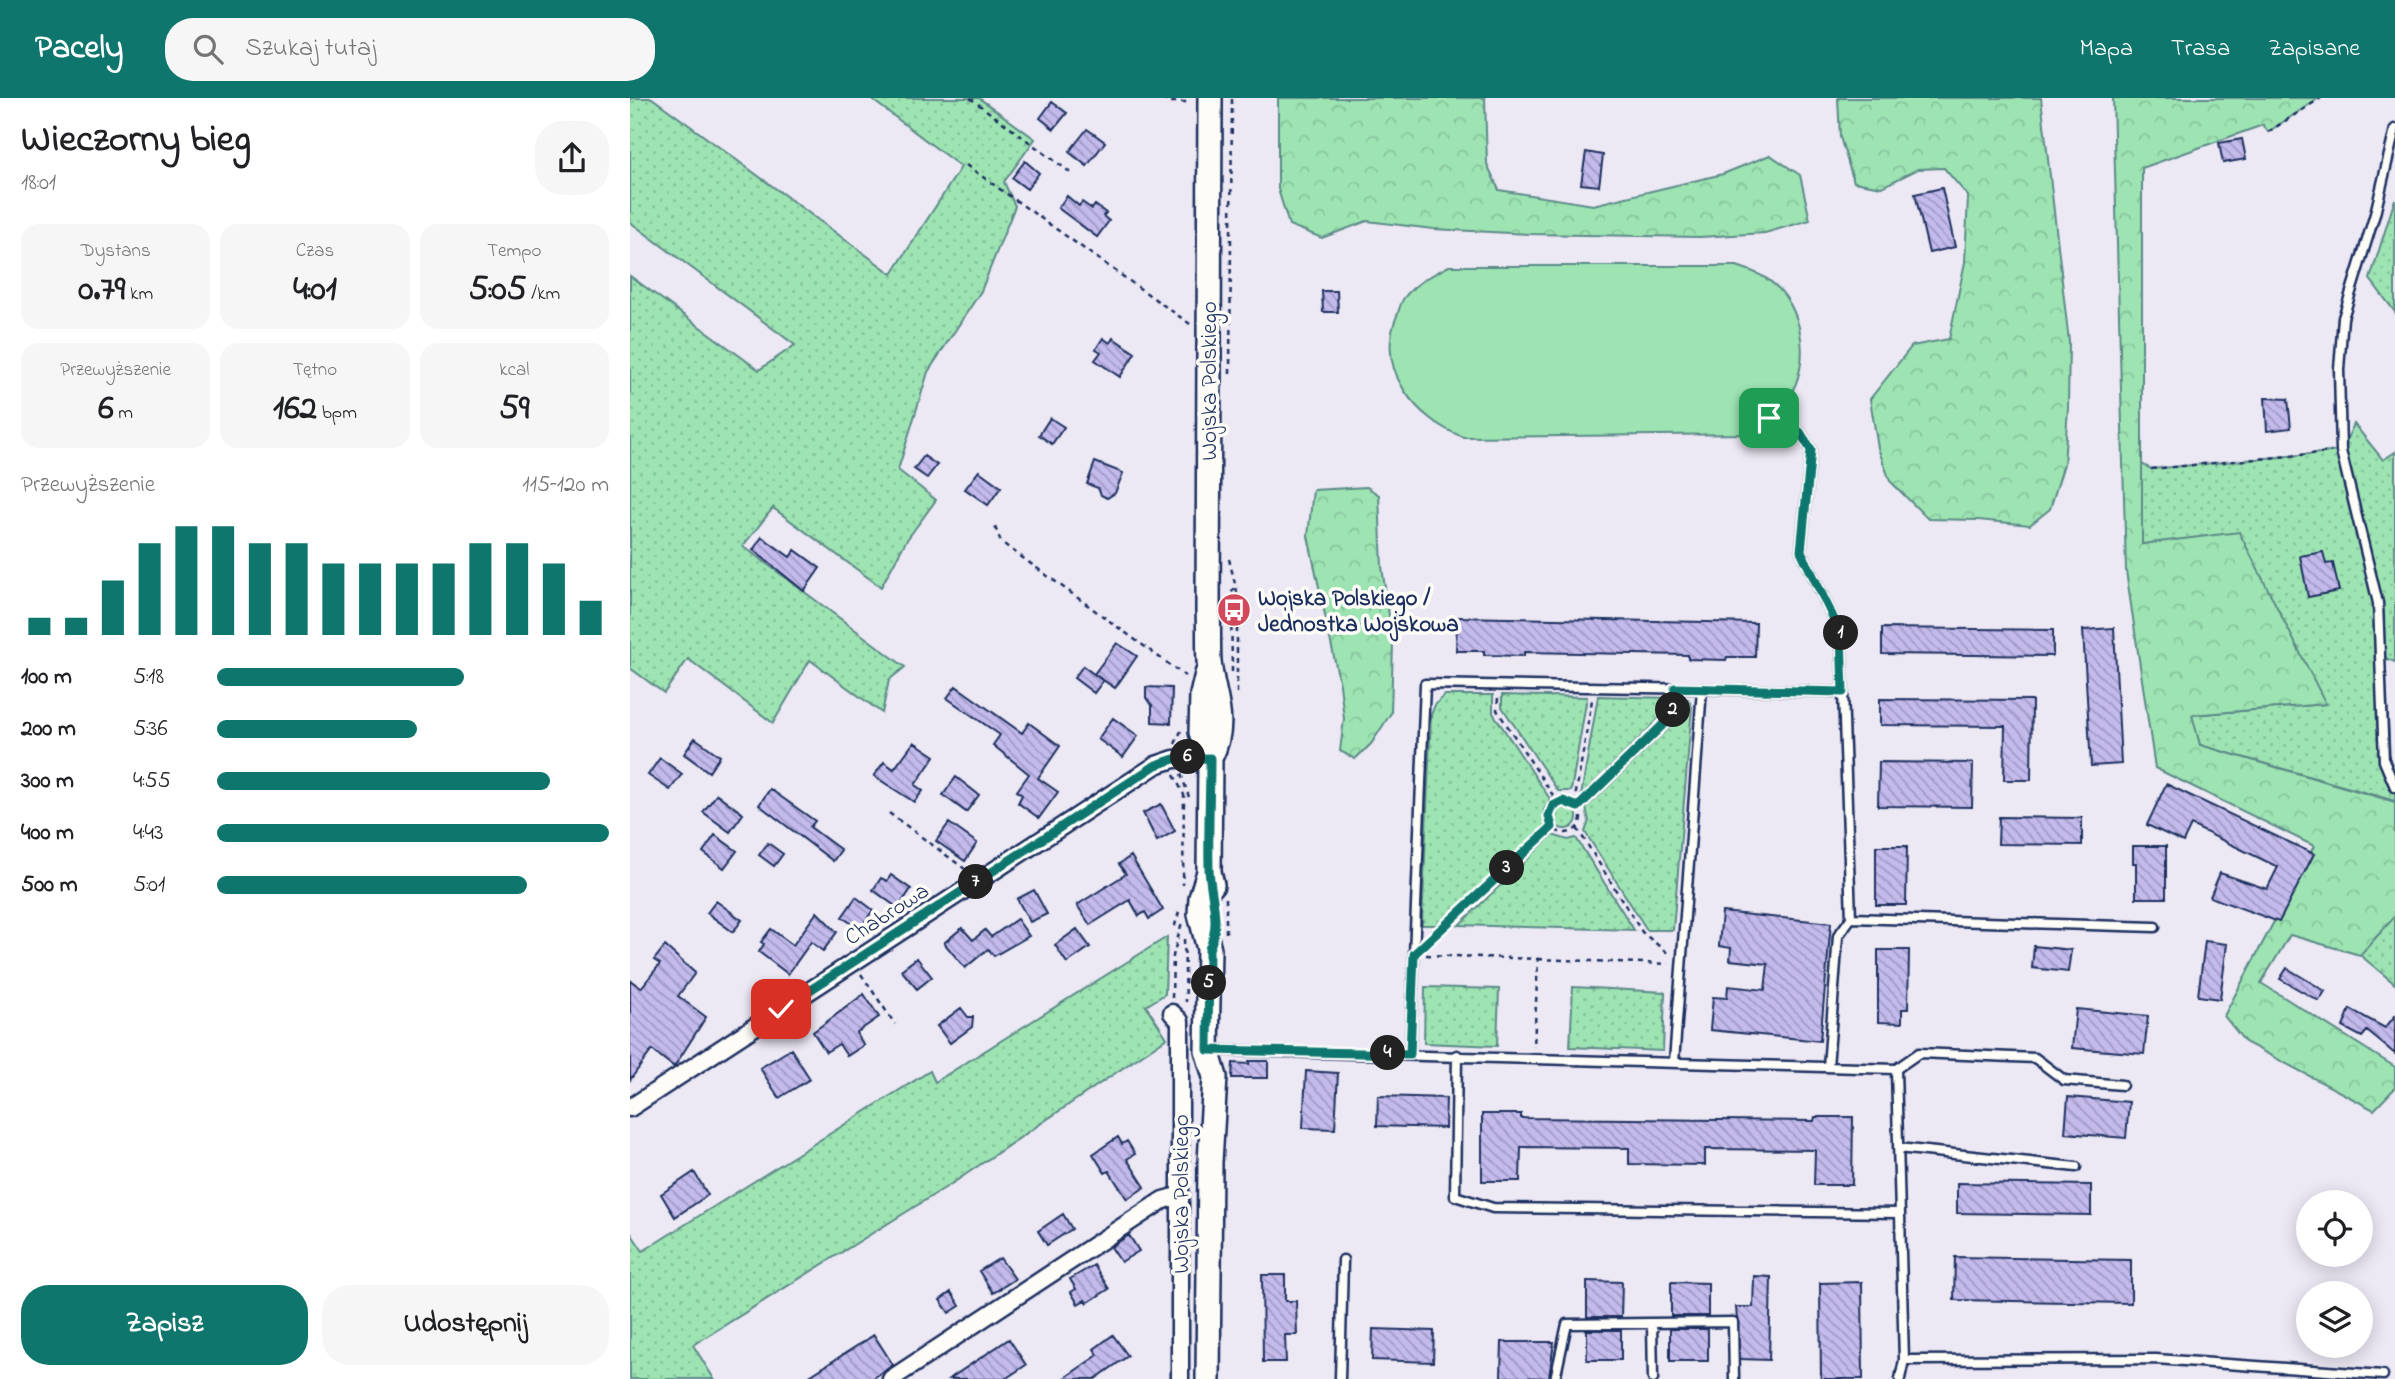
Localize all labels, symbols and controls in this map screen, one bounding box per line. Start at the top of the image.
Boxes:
search box [165,18,655,81]
text: Pacely [35,25,123,73]
icon: search [189,30,227,68]
text: Szukaj tutaj [245,30,376,68]
text: Mapa [2079,32,2133,67]
text: Trasa [2171,32,2230,67]
text: Zapisane [2268,32,2360,67]
text: Wieczorny bieg [21,113,251,169]
button: share [535,121,609,195]
text: 18:01 [21,167,56,200]
text: Dystans [81,238,151,265]
text: Czas [296,238,334,265]
text: Tempo [487,238,542,265]
text: 0.79 [78,265,125,316]
text: 4:01 [293,265,337,316]
text: 5:05 [468,265,527,316]
text: km [125,281,153,308]
text: /km [527,281,560,308]
street label: Wojska Polskiego [1194,301,1228,461]
text: Przewyższenie [60,357,171,384]
text: Tętno [293,357,337,384]
text: kcal [499,357,529,384]
text: 6 [98,384,114,435]
text: 162 [273,384,317,435]
text: 59 [499,384,530,435]
pin [1739,388,1799,448]
icon: arrive [1750,399,1788,437]
text: m [114,400,133,427]
text: bpm [317,400,357,427]
text: Przewyższenie [21,469,155,502]
text: 115–120 m [522,469,609,502]
place label: Wojska Polskiego / Jednostka Wojskowa [1258,583,1459,642]
bus stop icon: Wojska Polskiego / Jednostka Wojskowa [1215,591,1253,629]
pin: 1 [1824,616,1858,650]
text: 1 [1837,619,1844,646]
text: 100 m [21,661,72,694]
text: 5:18 [133,661,164,694]
pin: 2 [1656,692,1690,728]
text: 2 [1668,696,1677,723]
text: 200 m [21,713,76,746]
text: 5:36 [133,713,168,746]
pin: 6 [1170,740,1206,774]
text: 6 [1183,743,1192,770]
text: 300 m [21,765,74,798]
text: 4:55 [133,765,171,798]
text: 400 m [21,817,74,850]
text: 4:43 [133,817,163,850]
pin: 3 [1490,850,1524,886]
text: 3 [1503,854,1510,881]
pin: 7 [958,864,994,900]
text: 7 [972,868,979,895]
text: 500 m [21,869,78,902]
text: 5:01 [133,869,165,902]
street label: Chabrowa [839,875,936,955]
pin: 5 [1192,966,1226,1001]
text: 5 [1203,969,1214,996]
pin [751,979,811,1039]
icon: check [762,990,800,1028]
pin: 4 [1370,1035,1406,1070]
text: 4 [1384,1039,1391,1066]
street label: Wojska Polskiego [1166,1114,1200,1274]
map controls [2296,1190,2373,1358]
button: locate [2296,1190,2373,1267]
button: layers [2296,1281,2373,1358]
button: Zapisz [21,1285,308,1365]
button: Udostępnij [322,1285,609,1365]

